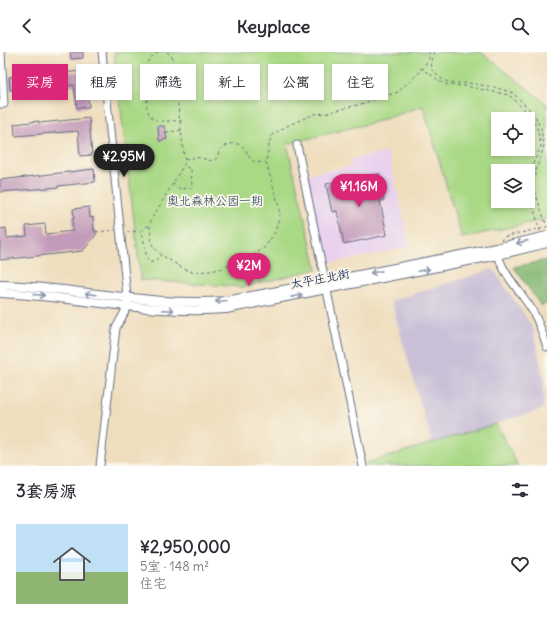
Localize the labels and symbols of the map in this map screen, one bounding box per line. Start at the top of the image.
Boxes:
pin: ¥2.95M [91,144,157,178]
pin: ¥1.16M [326,174,392,208]
park label: 奥北森林公园一期 [167,193,263,208]
one-way arrow [516,239,529,246]
pin: ¥2M [230,253,268,287]
street label: 太平庄北街 [289,265,351,292]
one-way arrow [417,265,430,273]
one-way arrow [370,268,383,276]
one-way arrow [85,290,98,297]
one-way arrow [290,291,303,299]
one-way arrow [32,292,45,299]
one-way arrow [215,298,228,305]
one-way arrow [161,307,174,314]

